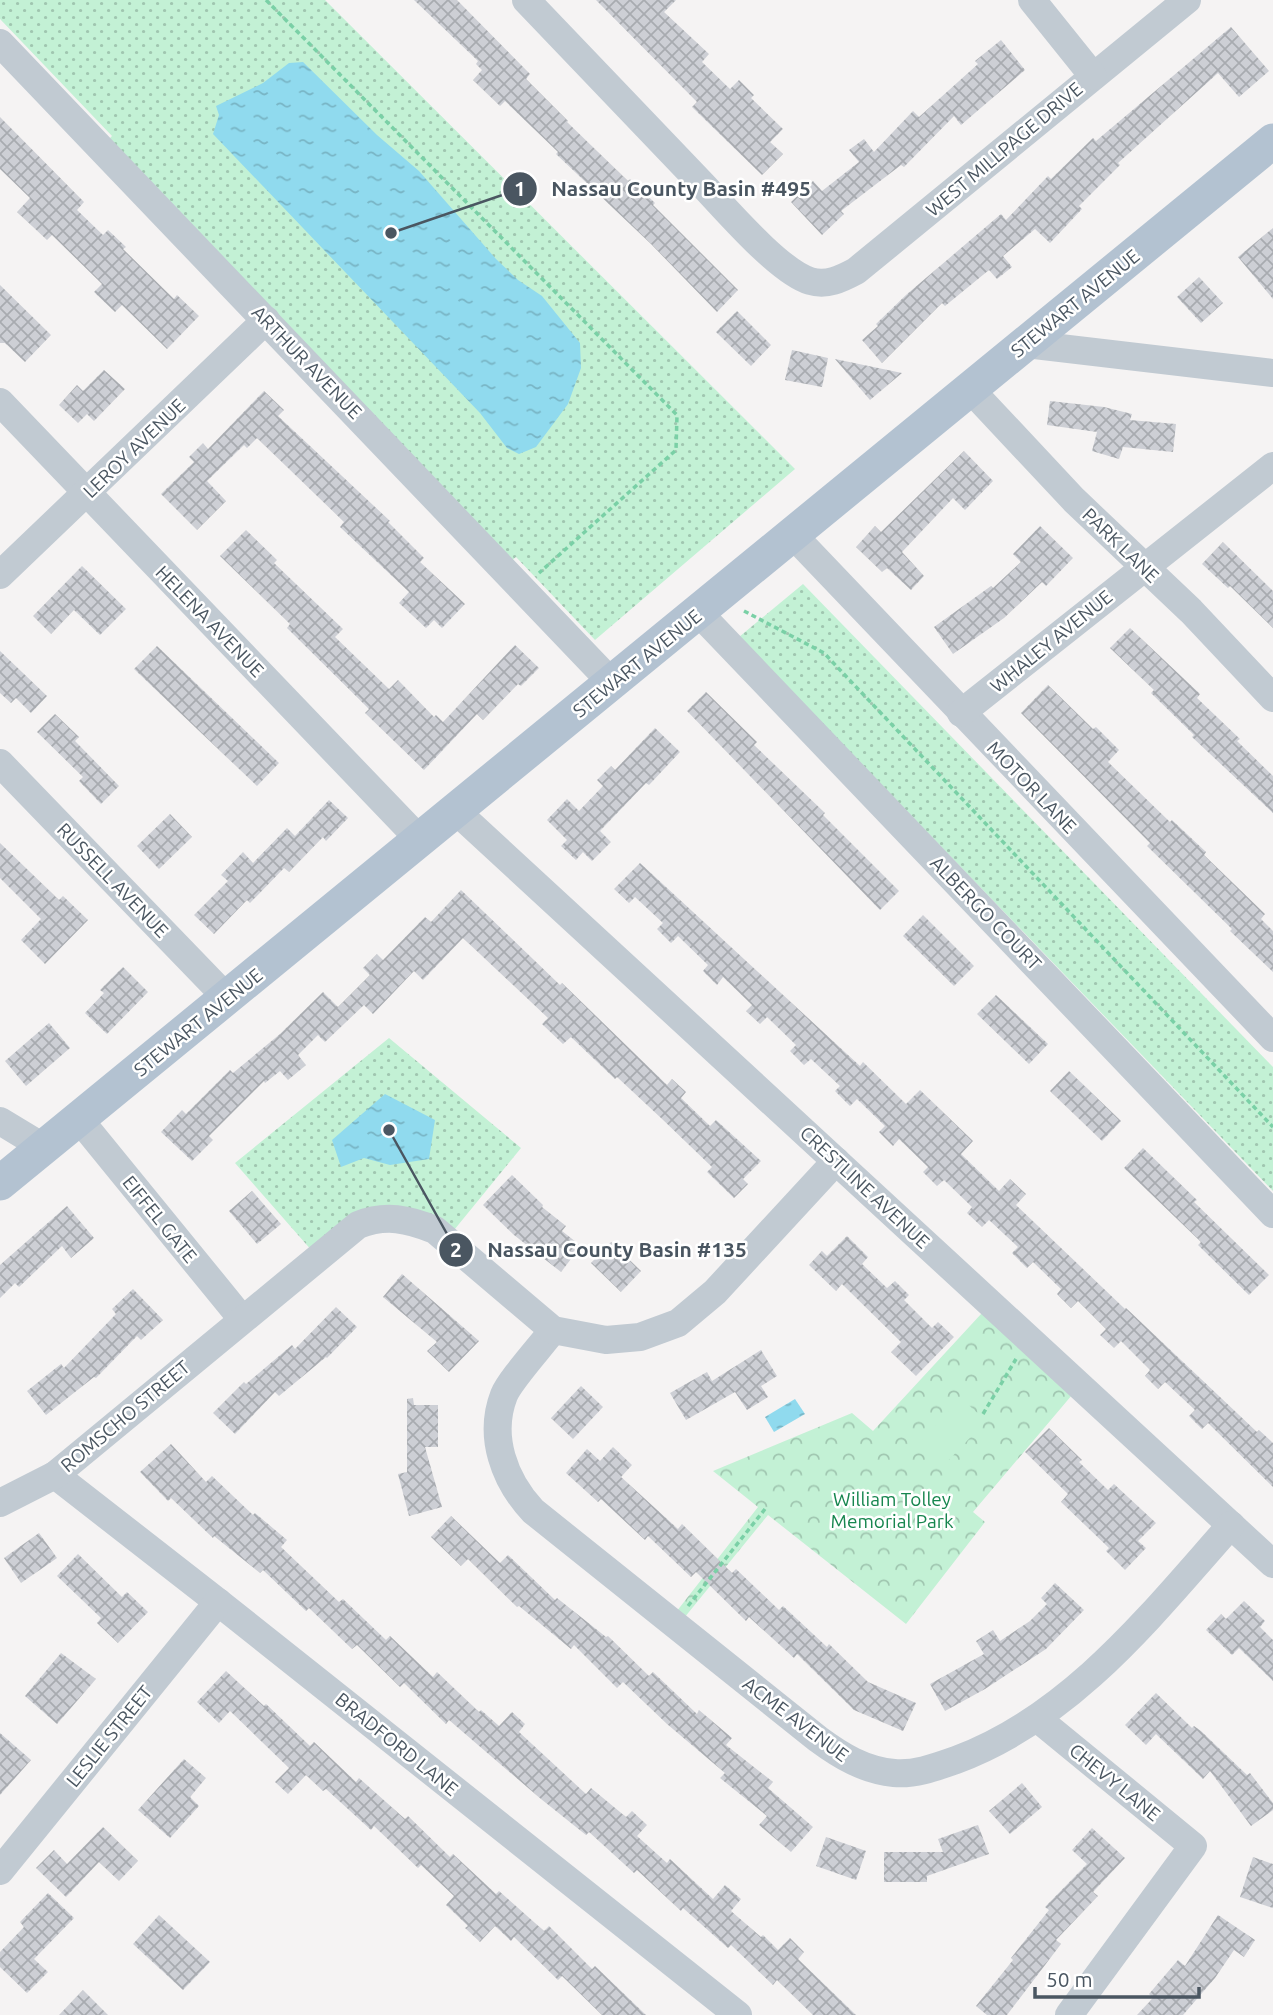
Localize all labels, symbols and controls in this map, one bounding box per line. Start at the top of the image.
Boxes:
street label: WEST MILLPAGE DRIVE [921,77,1087,221]
callout: Nassau County Basin #495 [502,168,825,210]
text: 1 [514,176,526,200]
text: Nassau County Basin #495 [551,176,811,200]
street label: STEWART AVENUE [1006,244,1144,362]
street label: ARTHUR AVENUE [248,301,366,423]
street label: LEROY AVENUE [79,394,189,502]
street label: PARK LANE [1078,503,1164,587]
street label: HELENA AVENUE [151,561,269,681]
street label: WHALEY AVENUE [986,585,1116,697]
street label: STEWART AVENUE [568,604,706,722]
street label: MOTOR LANE [983,737,1081,837]
street label: RUSSELL AVENUE [53,818,173,942]
street label: ALBERGO COURT [926,852,1046,975]
street label: STEWART AVENUE [129,963,267,1081]
street label: CRESTLINE AVENUE [796,1121,934,1253]
street label: EIFFEL GATE [118,1171,202,1267]
callout: Nassau County Basin #135 [438,1229,761,1271]
text: 2 [450,1237,462,1261]
text: Nassau County Basin #135 [487,1237,747,1261]
street label: ROMSCHO STREET [56,1355,194,1476]
park label: William Tolley Memorial Park [830,1488,954,1532]
street label: ACME AVENUE [739,1672,853,1766]
street label: LESLIE STREET [61,1681,157,1791]
street label: BRADFORD LANE [331,1688,463,1800]
street label: CHEVY LANE [1065,1739,1165,1825]
scale bar [1035,1955,1200,1999]
text: 50 m [1046,1967,1093,1991]

